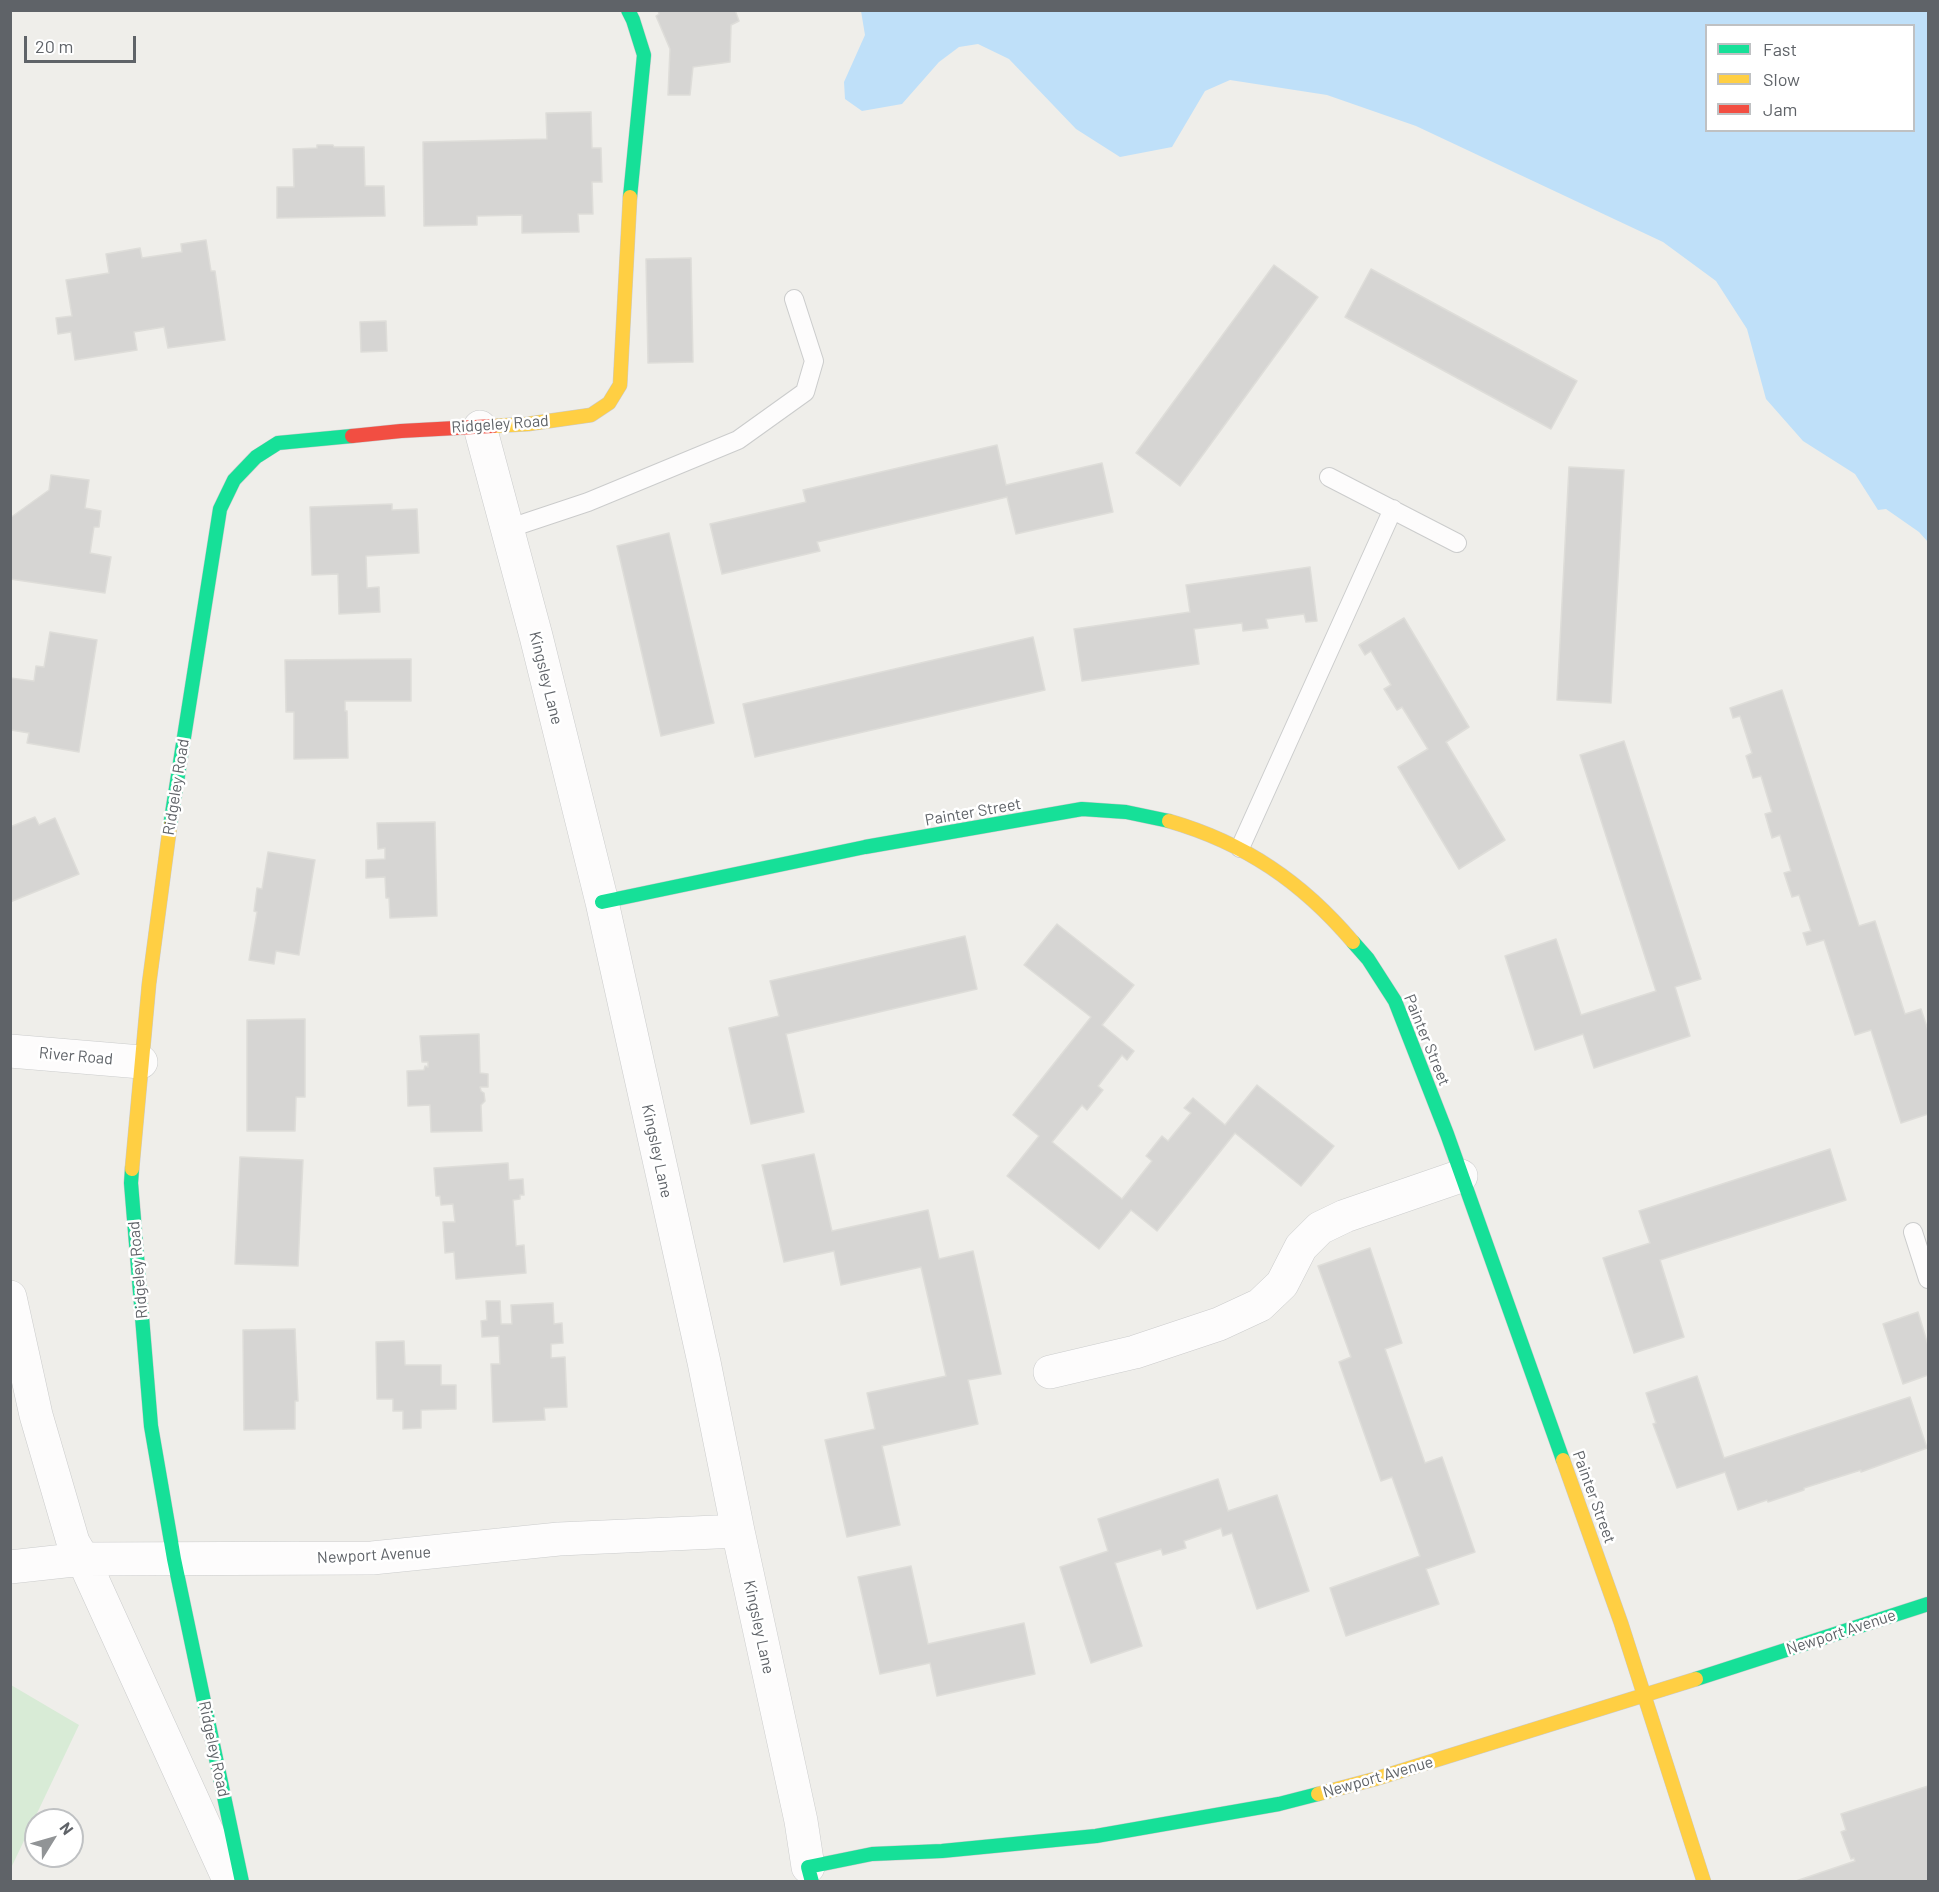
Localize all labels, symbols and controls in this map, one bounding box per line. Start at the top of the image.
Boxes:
scale bar [27,24,140,62]
legend [1705,24,1915,132]
text: 20 m [35,35,73,57]
text: Fast [1763,38,1797,60]
text: Slow [1763,68,1800,90]
text: Jam [1763,98,1797,120]
street label: Ridgeley Road [451,411,549,437]
street label: Kingsley Lane [525,629,567,727]
street label: Ridgeley Road [159,737,193,837]
street label: Painter Street [924,794,1022,830]
street label: Painter Street [1400,991,1454,1089]
street label: River Road [38,1043,114,1069]
street label: Kingsley Lane [638,1102,676,1200]
street label: Ridgeley Road [124,1221,152,1319]
street label: Painter Street [1568,1448,1620,1546]
street label: Newport Avenue [317,1542,431,1568]
street label: Kingsley Lane [740,1578,778,1676]
street label: Newport Avenue [1784,1605,1898,1659]
street label: Ridgeley Road [194,1699,234,1799]
street label: Newport Avenue [1321,1752,1435,1802]
north arrow [24,1808,84,1868]
text: N [56,1818,78,1838]

